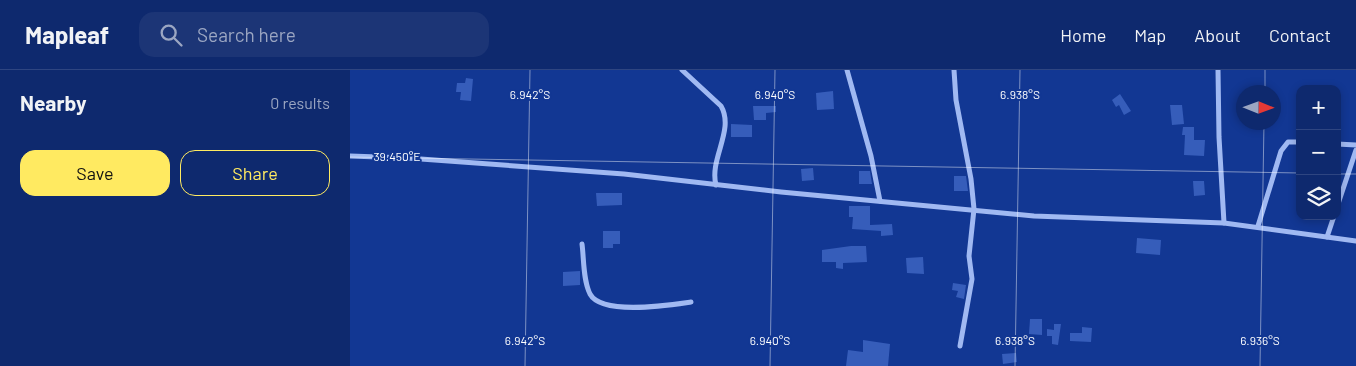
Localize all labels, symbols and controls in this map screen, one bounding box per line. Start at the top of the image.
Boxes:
search box [139,12,489,57]
text: Mapleaf [25,20,109,49]
icon: search [157,21,185,49]
text: Search here [197,23,296,46]
text: Home [1060,24,1106,46]
text: Map [1134,24,1166,46]
text: About [1194,24,1241,46]
text: Contact [1269,24,1331,46]
north arrow [1236,85,1281,130]
map controls [1296,85,1341,220]
button: + [1296,85,1341,130]
text: 6.942°S [510,87,550,101]
text: 6.940°S [755,87,795,101]
text: 6.938°S [1000,87,1040,101]
text: Nearby [20,90,86,115]
text: 0 results [270,93,330,112]
button: − [1296,130,1341,175]
text: 39.450°E [373,149,421,163]
button: Save [20,150,170,196]
button: Share [180,150,330,196]
button: layers [1296,175,1341,220]
text: 6.942°S [505,333,545,347]
text: 6.940°S [750,333,790,347]
text: 6.938°S [995,333,1035,347]
text: 6.936°S [1240,333,1280,347]

